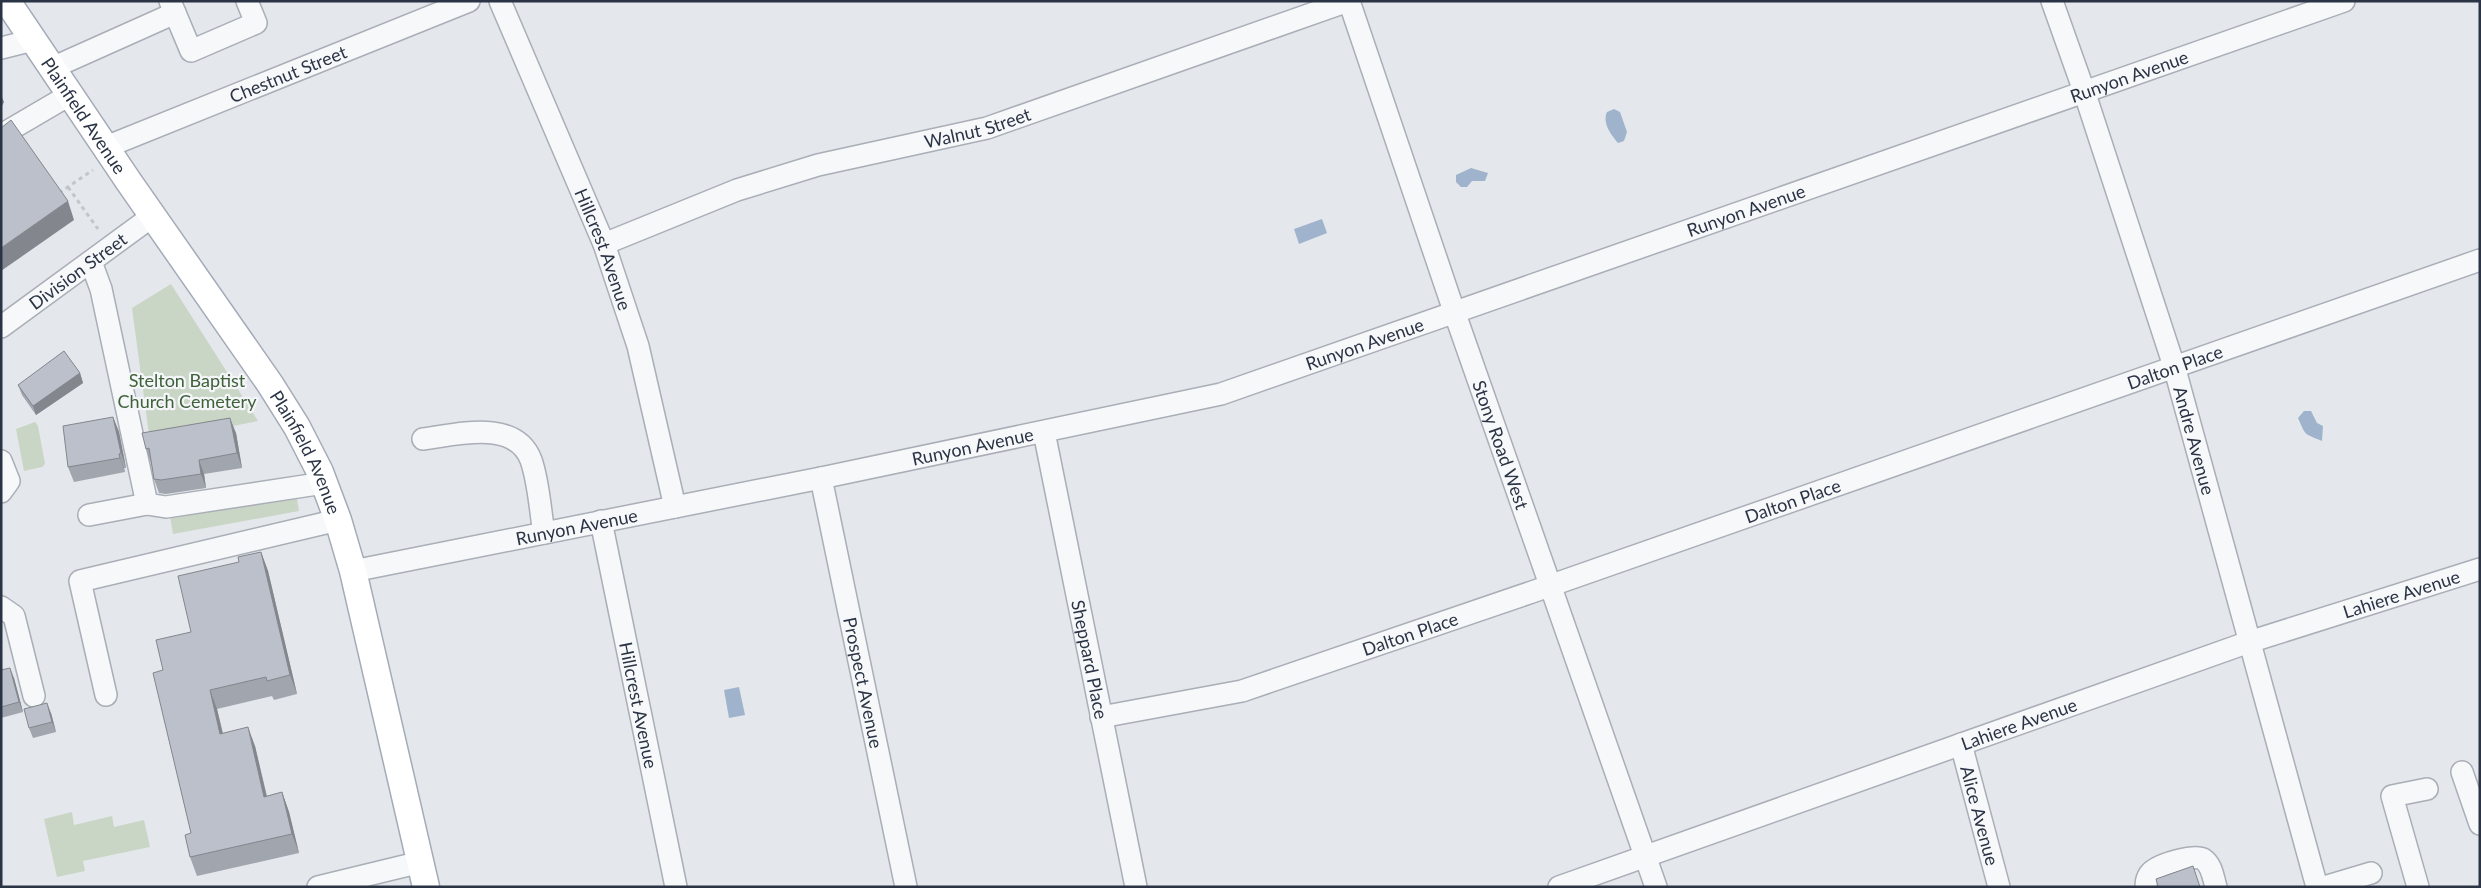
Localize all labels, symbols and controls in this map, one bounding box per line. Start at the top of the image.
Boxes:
street label: Chestnut Street [226,40,350,107]
street label: Runyon Avenue [2067,45,2191,107]
street label: Plainfield Avenue [37,53,131,178]
street label: Walnut Street [922,102,1034,152]
street label: Runyon Avenue [1684,179,1808,241]
street label: Hillcrest Avenue [570,185,636,313]
street label: Division Street [24,227,131,314]
street label: Runyon Avenue [1303,313,1427,375]
street label: Dalton Place [2124,340,2226,394]
park label: Stelton Baptist Church Cemetery [118,369,257,412]
street label: Stony Road West [1468,377,1534,513]
street label: Andre Avenue [2169,384,2220,497]
street label: Plainfield Avenue [266,386,346,517]
street label: Runyon Avenue [910,423,1035,470]
street label: Dalton Place [1742,474,1843,528]
street label: Runyon Avenue [514,504,639,549]
street label: Lahiere Avenue [2340,565,2463,623]
street label: Sheppard Place [1067,598,1113,721]
street label: Dalton Place [1359,607,1461,660]
street label: Prospect Avenue [839,615,888,750]
street label: Hillcrest Avenue [615,640,662,770]
street label: Lahiere Avenue [1958,693,2080,754]
street label: Alice Avenue [1956,763,2004,868]

